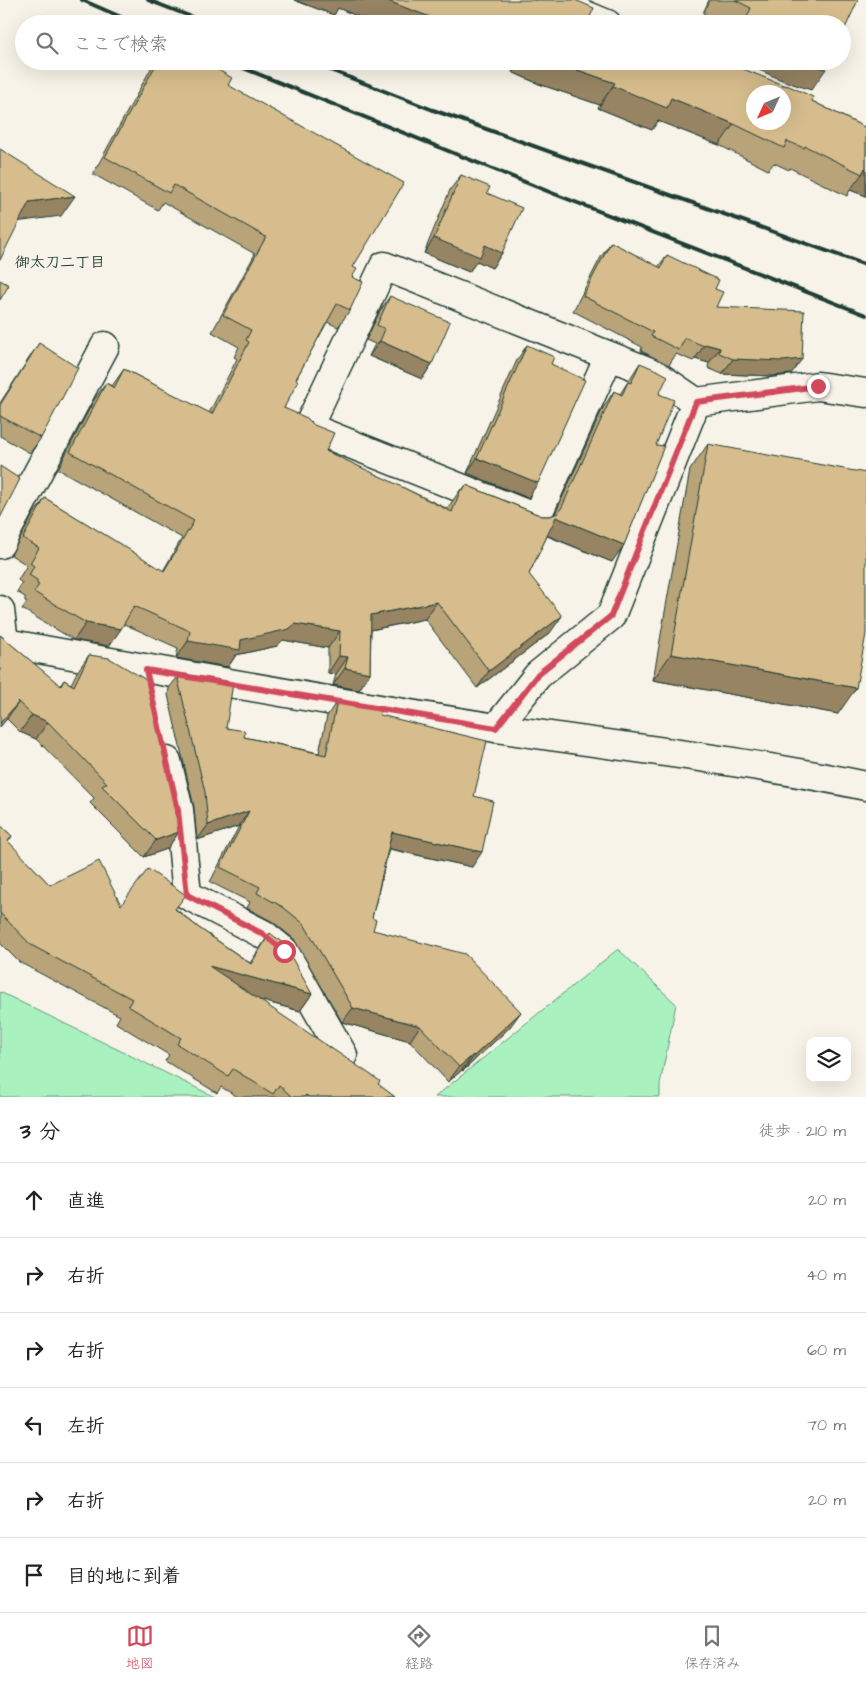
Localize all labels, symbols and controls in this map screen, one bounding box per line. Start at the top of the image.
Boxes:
search box [15,15,851,70]
icon: search [33,29,61,57]
text: ここで検索 [73,31,168,58]
north arrow [746,85,791,130]
district label: 御太刀二丁目 [15,252,105,273]
route end [807,375,830,398]
route start [273,940,296,963]
map controls [806,1037,851,1082]
button: layers [806,1037,851,1082]
text: 3 分 [20,1117,60,1146]
text: 徒歩 · 210 m [759,1120,846,1142]
icon: ahead [20,1186,48,1214]
text: 直進 [67,1188,105,1215]
text: 20 m [808,1189,846,1211]
icon: right [20,1261,48,1289]
text: 右折 [67,1263,105,1290]
text: 40 m [806,1264,846,1286]
icon: right [20,1336,48,1364]
text: 右折 [67,1338,105,1365]
text: 60 m [807,1339,846,1361]
icon: left [20,1411,48,1439]
text: 左折 [67,1413,105,1440]
text: 70 m [807,1414,846,1436]
icon: right [20,1486,48,1514]
text: 右折 [67,1488,105,1515]
text: 20 m [808,1489,846,1511]
icon: arrive [20,1561,48,1589]
text: 目的地に到着 [67,1563,181,1590]
tab: 地図 [126,1622,154,1674]
tab: 経路 [405,1622,433,1674]
tab: 保存済み [684,1622,740,1674]

